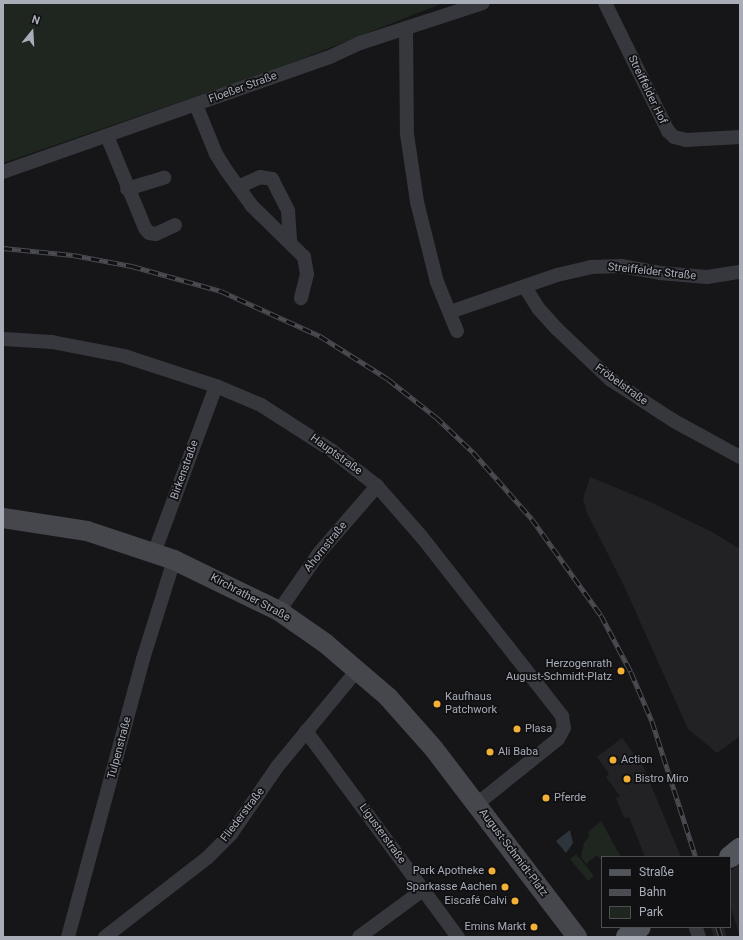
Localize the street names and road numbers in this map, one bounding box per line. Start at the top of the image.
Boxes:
street label: Streiffelder Hof [625,54,669,126]
street label: Floeßer Straße [207,70,279,106]
street label: Streiffelder Straße [607,261,697,283]
street label: Fröbelstraße [592,362,650,408]
street label: Hauptstraße [308,432,364,478]
street label: Birkenstraße [168,439,202,501]
street label: Ahornstraße [302,519,350,575]
street label: Kirchrather Straße [208,571,292,625]
street label: Tulpenstraße [105,715,135,781]
street label: Fliederstraße [218,785,268,845]
street label: Ligusterstraße [356,801,408,867]
street label: August-Schmidt-Platz [476,807,550,899]

